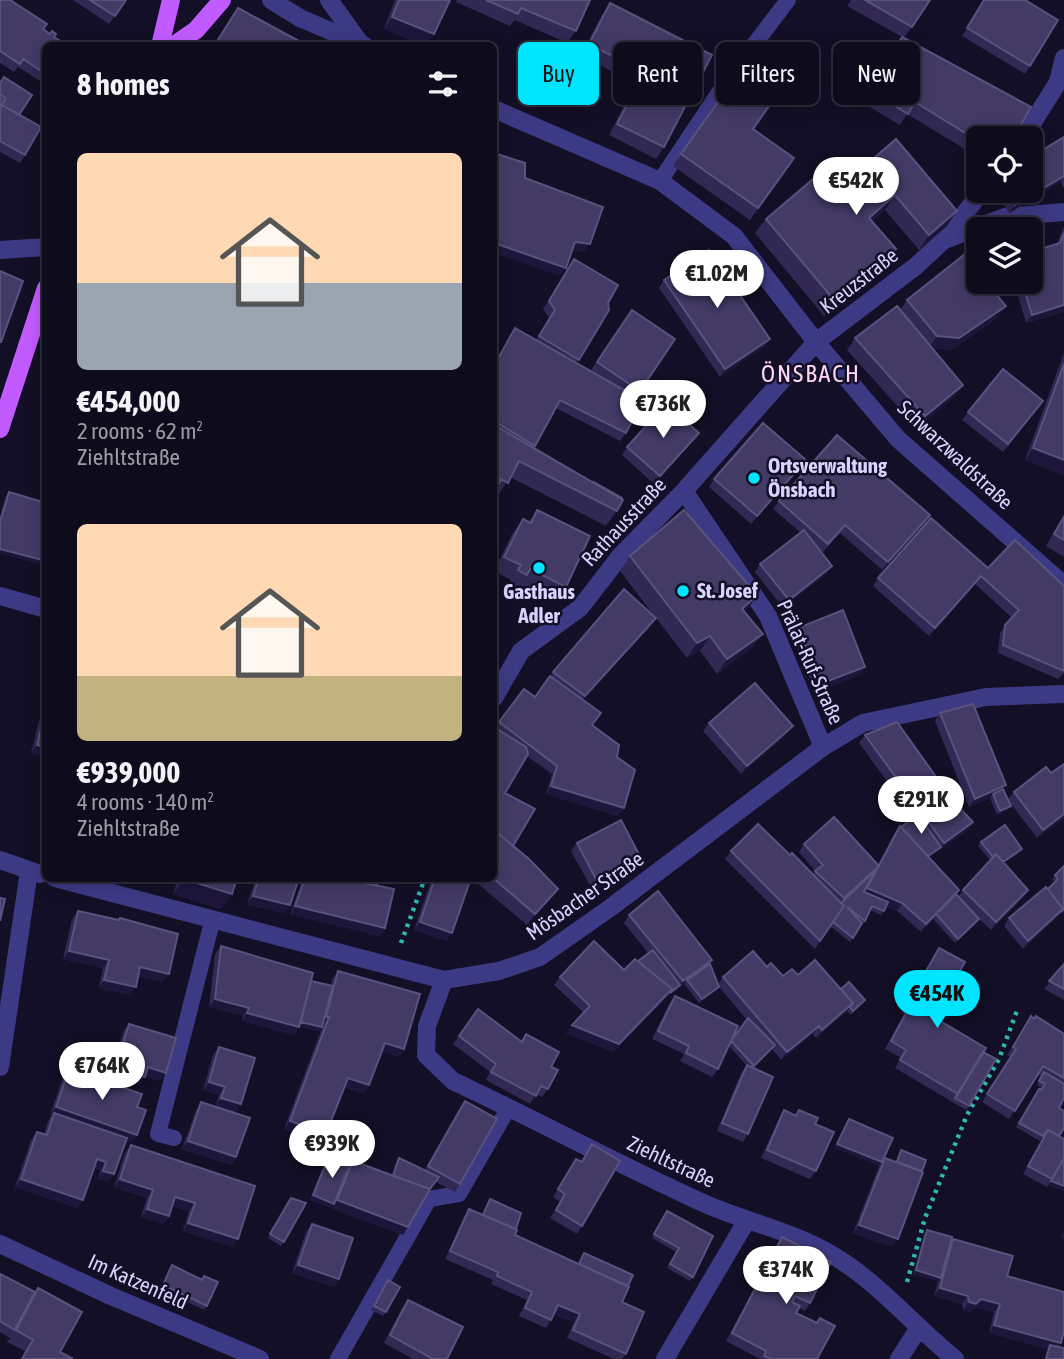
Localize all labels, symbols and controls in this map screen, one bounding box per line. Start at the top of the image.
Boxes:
chip: Buy [518,42,599,105]
chip: Rent [613,42,702,105]
chip: Filters [716,42,819,105]
chip: New [833,42,920,105]
icon: filters [424,65,462,103]
text: 8 homes [77,67,170,101]
map controls [966,126,1043,294]
button: locate [966,126,1043,203]
pin: €542K [807,158,905,217]
text: €542K [829,167,883,193]
icon: home [207,199,333,325]
button: layers [966,217,1043,294]
street label: Kreuzstraße [815,242,902,318]
pin: €1.02M [660,250,774,310]
text: €1.02M [686,260,748,286]
district label: ÖNSBACH [761,360,861,387]
pin: €736K [614,380,712,440]
text: €454,000 [77,384,180,418]
text: €736K [636,390,690,416]
street label: Schwarzwaldstraße [893,395,1018,514]
text: 2 rooms · 62 m² [77,418,203,444]
text: Ziehltstraße [77,444,180,470]
place label: Ortsverwaltung Önsbach [768,453,888,501]
marker: Ortsverwaltung Önsbach [746,470,762,486]
street label: Rathausstraße [576,472,670,571]
marker: Gasthaus Adler [531,560,547,576]
icon: home [207,570,333,696]
place label: St. Josef [697,578,758,602]
place label: Gasthaus Adler [503,579,576,627]
marker: St. Josef [675,583,691,599]
street label: Prälat-Ruf-Straße [773,596,849,728]
text: €939,000 [77,755,180,789]
pin: €291K [872,776,970,836]
text: €291K [894,786,948,812]
text: 4 rooms · 140 m² [77,789,214,815]
text: Ziehltstraße [77,815,180,841]
street label: Mösbacher Straße [521,846,648,944]
pin: €454K [888,970,986,1030]
text: €454K [910,980,964,1006]
pin: €764K [53,1042,151,1102]
text: €764K [75,1052,129,1078]
pin: €939K [283,1120,381,1180]
text: €939K [305,1130,359,1156]
street label: Ziehltstraße [624,1130,719,1192]
pin: €374K [737,1246,835,1306]
street label: Im Katzenfeld [85,1248,192,1314]
text: €374K [759,1256,813,1282]

